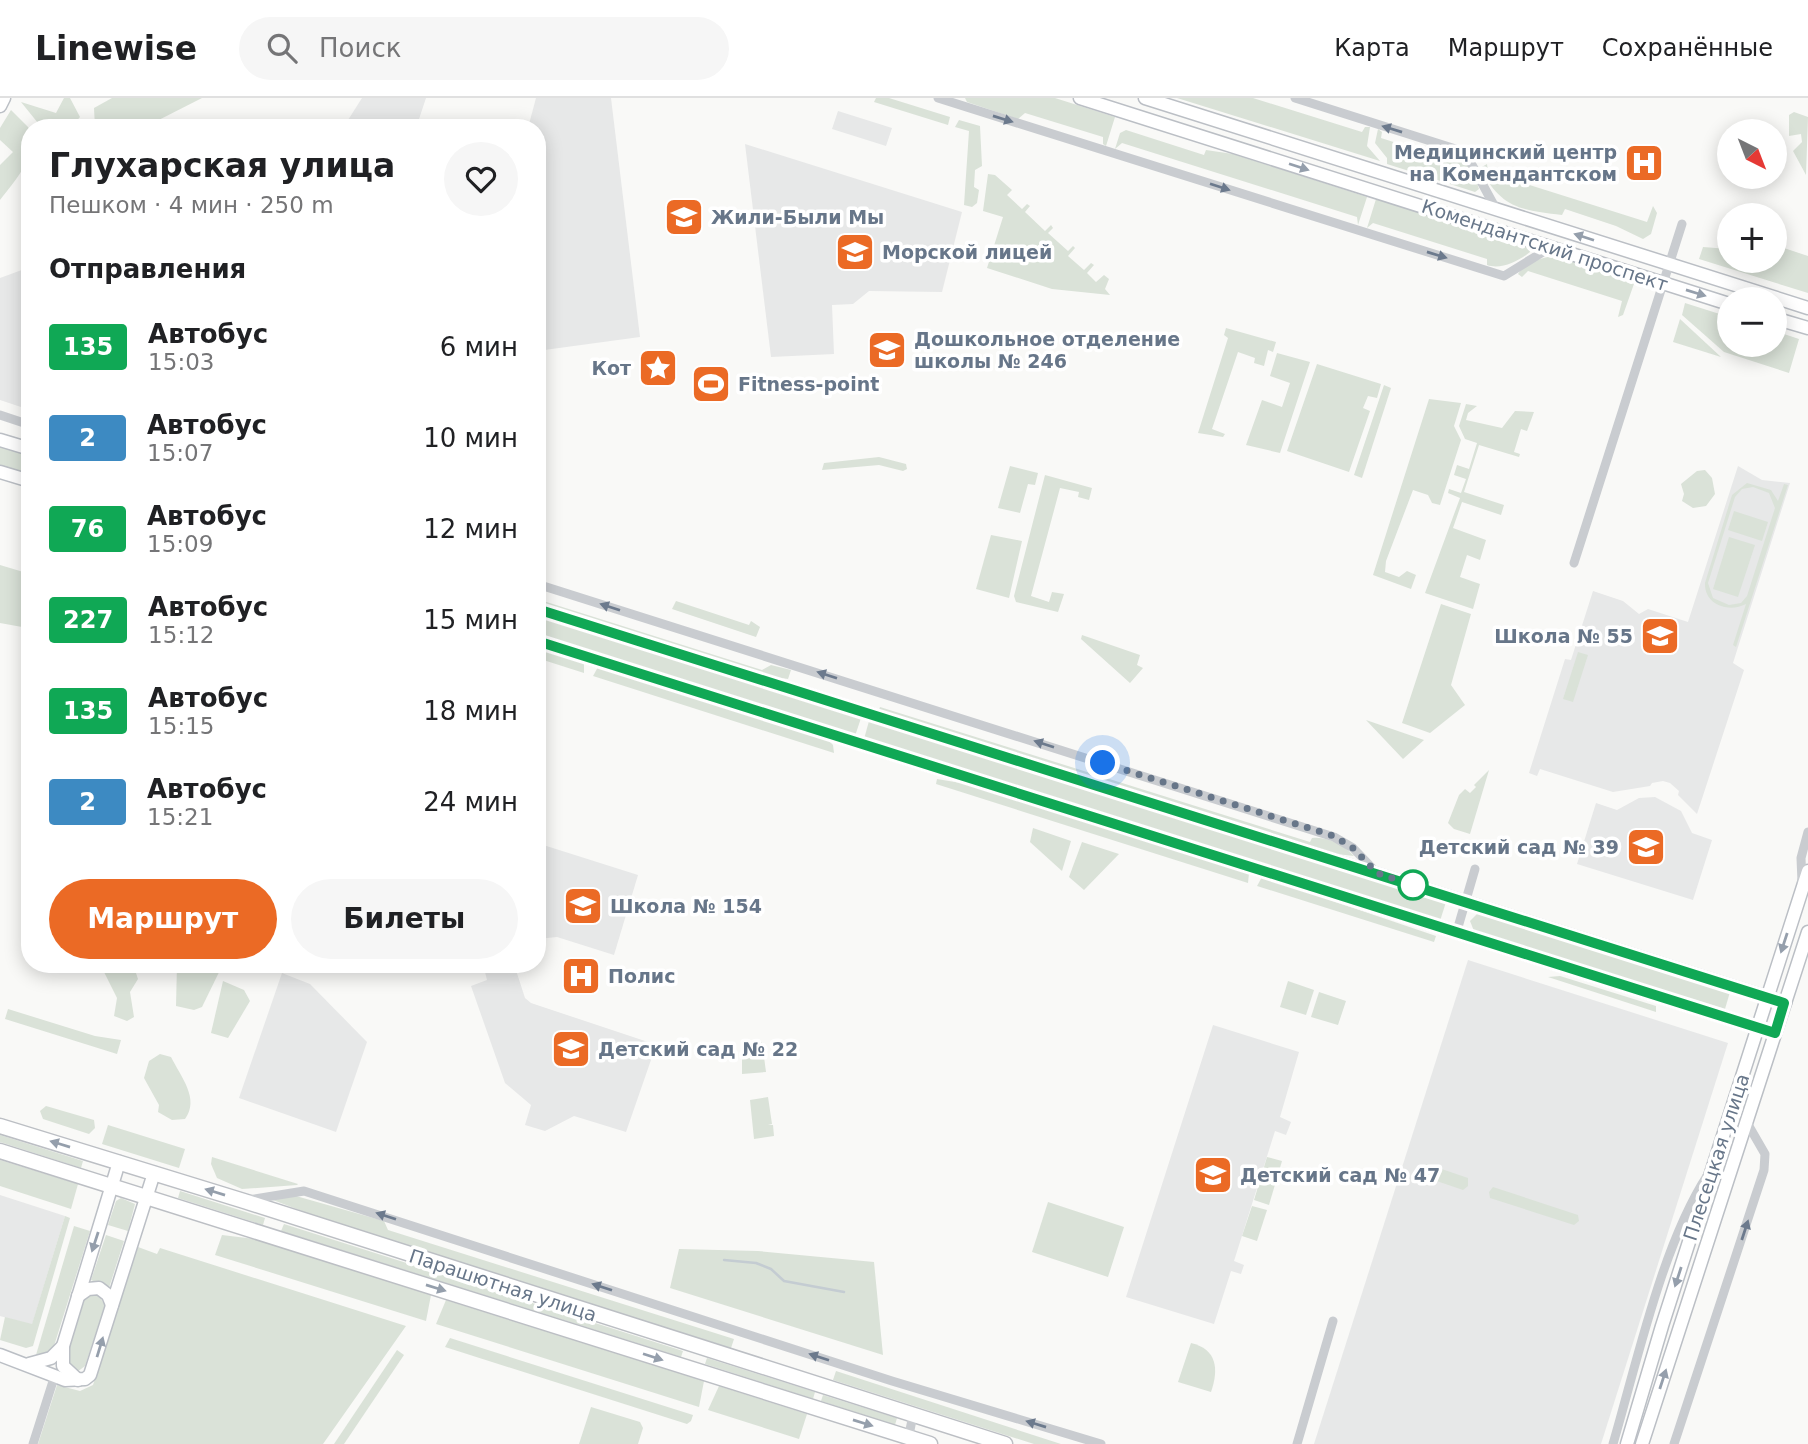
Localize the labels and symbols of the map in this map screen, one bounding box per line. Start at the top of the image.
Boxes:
one-way arrow [992,114,1013,124]
north arrow [1717,119,1787,189]
one-way arrow [1381,123,1402,133]
place label: Медицинский центр на Комендантском [1394,141,1617,185]
hospital icon: Медицинский центр на Комендантском [1623,142,1665,184]
one-way arrow [1289,163,1310,173]
one-way arrow [1209,183,1230,193]
street label: Комендантский проспект [1419,195,1671,295]
school or university icon: Жили-Были Мы [663,196,705,238]
place label: Жили-Были Мы [711,206,884,228]
school or university icon: Морской лицей [834,231,876,273]
one-way arrow [1573,231,1594,242]
place label: Морской лицей [882,241,1052,263]
one-way arrow [1426,251,1447,261]
one-way arrow [1686,289,1707,299]
place label: Дошкольное отделение школы № 246 [914,328,1180,372]
school or university icon: Дошкольное отделение школы № 246 [866,329,908,371]
place icon: Кот [637,347,679,389]
place label: Кот [591,357,631,379]
sports icon: Fitness-point [690,363,732,405]
place label: Fitness-point [738,373,879,395]
one-way arrow [599,602,620,612]
school or university icon: Школа № 55 [1639,615,1681,657]
place label: Школа № 55 [1494,625,1633,647]
one-way arrow [816,670,837,680]
one-way arrow [1033,738,1054,749]
your location [1085,745,1120,780]
school or university icon: Детский сад № 39 [1625,826,1667,868]
place label: Детский сад № 39 [1419,836,1619,858]
unlabelled marker [1398,870,1428,900]
school or university icon: Школа № 154 [562,885,604,927]
place label: Школа № 154 [610,895,762,917]
one-way arrow [1778,933,1789,954]
hospital icon: Полис [560,955,602,997]
place label: Полис [608,965,675,987]
school or university icon: Детский сад № 22 [550,1028,592,1070]
place label: Детский сад № 22 [598,1038,798,1060]
street label: Плесецкая улица [1679,1071,1753,1243]
one-way arrow [49,1139,70,1149]
school or university icon: Детский сад № 47 [1192,1154,1234,1196]
place label: Детский сад № 47 [1240,1164,1440,1186]
one-way arrow [204,1186,225,1196]
one-way arrow [375,1211,396,1221]
one-way arrow [1741,1219,1751,1240]
one-way arrow [89,1231,100,1252]
street label: Парашютная улица [406,1244,600,1326]
one-way arrow [1672,1267,1682,1288]
one-way arrow [592,1281,613,1291]
one-way arrow [426,1283,447,1294]
one-way arrow [95,1336,105,1357]
one-way arrow [808,1351,829,1362]
one-way arrow [643,1352,664,1362]
one-way arrow [1658,1368,1668,1389]
one-way arrow [1026,1418,1047,1428]
one-way arrow [853,1419,874,1429]

